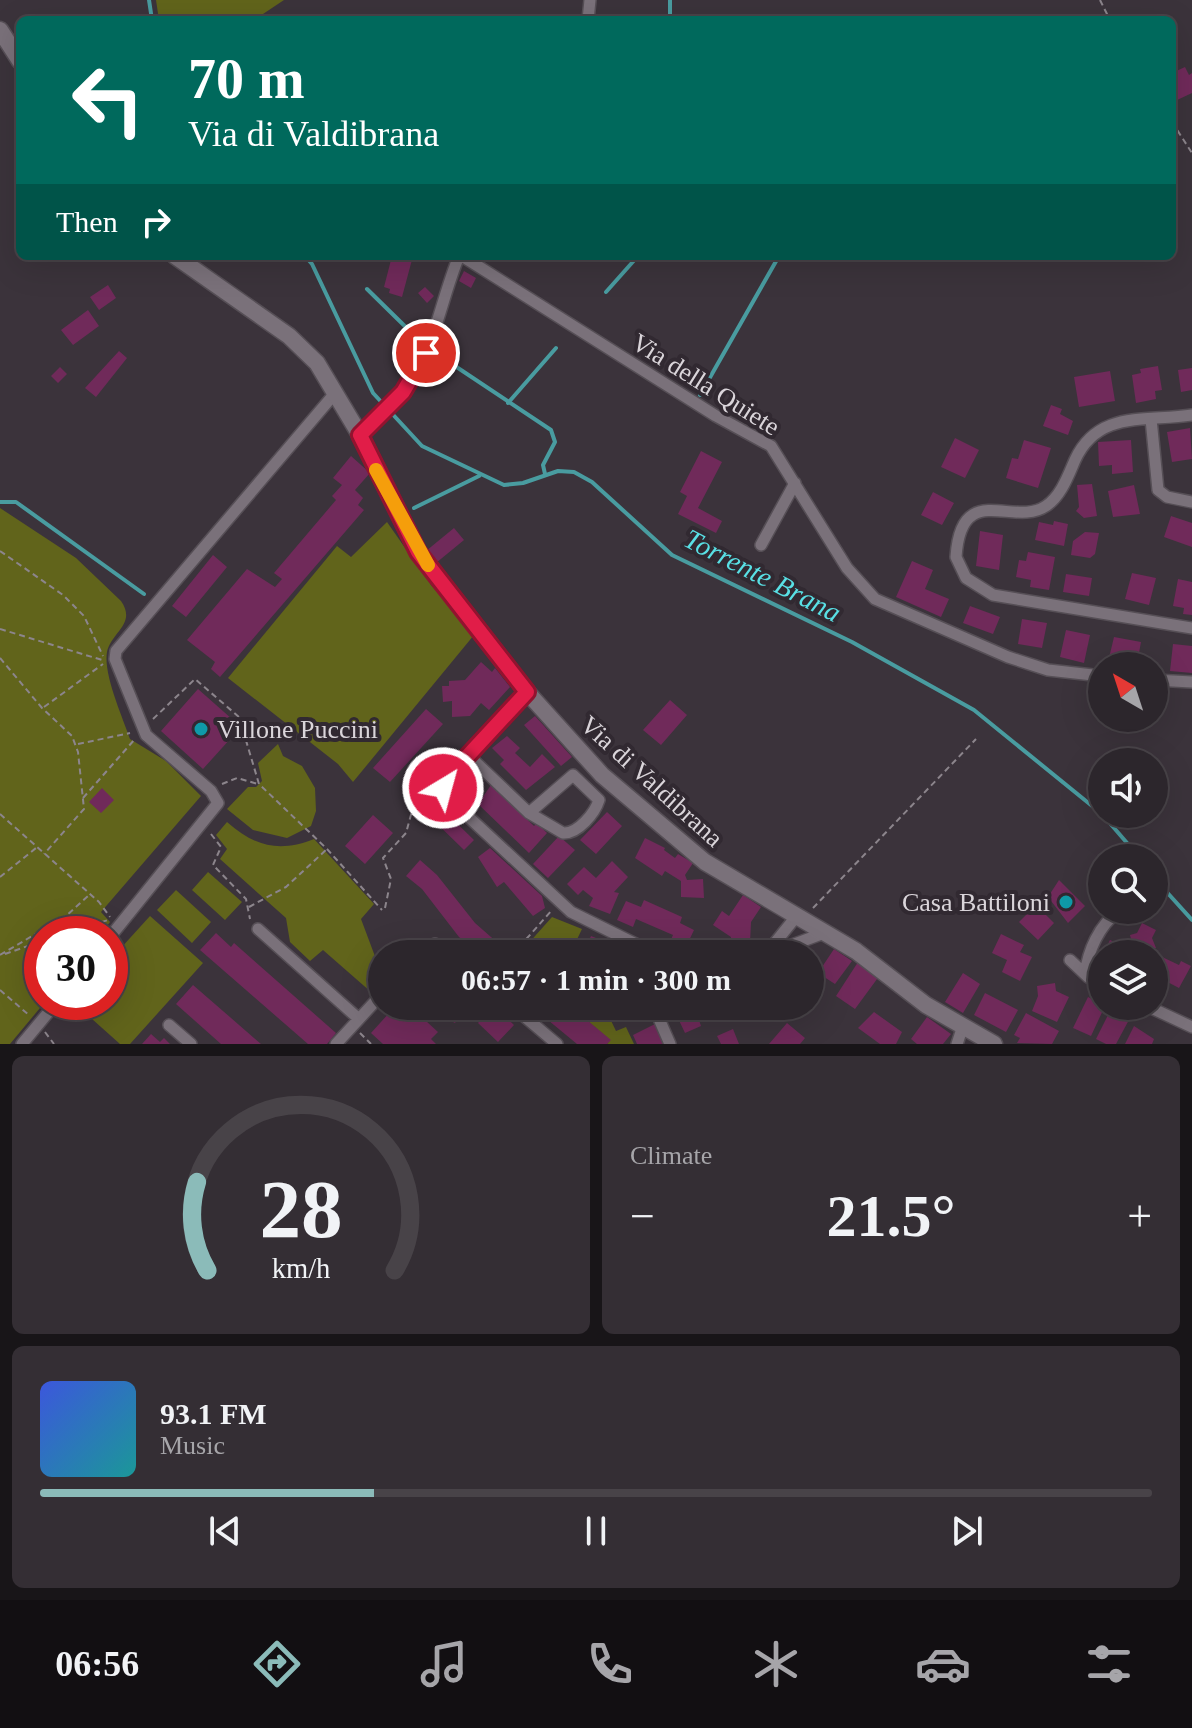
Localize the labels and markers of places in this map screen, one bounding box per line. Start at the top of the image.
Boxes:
pin [392,319,460,387]
place label: Villone Puccini [217,715,378,744]
marker: Villone Puccini [192,720,210,738]
place label: Casa Battiloni [902,888,1050,917]
marker: Casa Battiloni [1057,893,1075,911]

